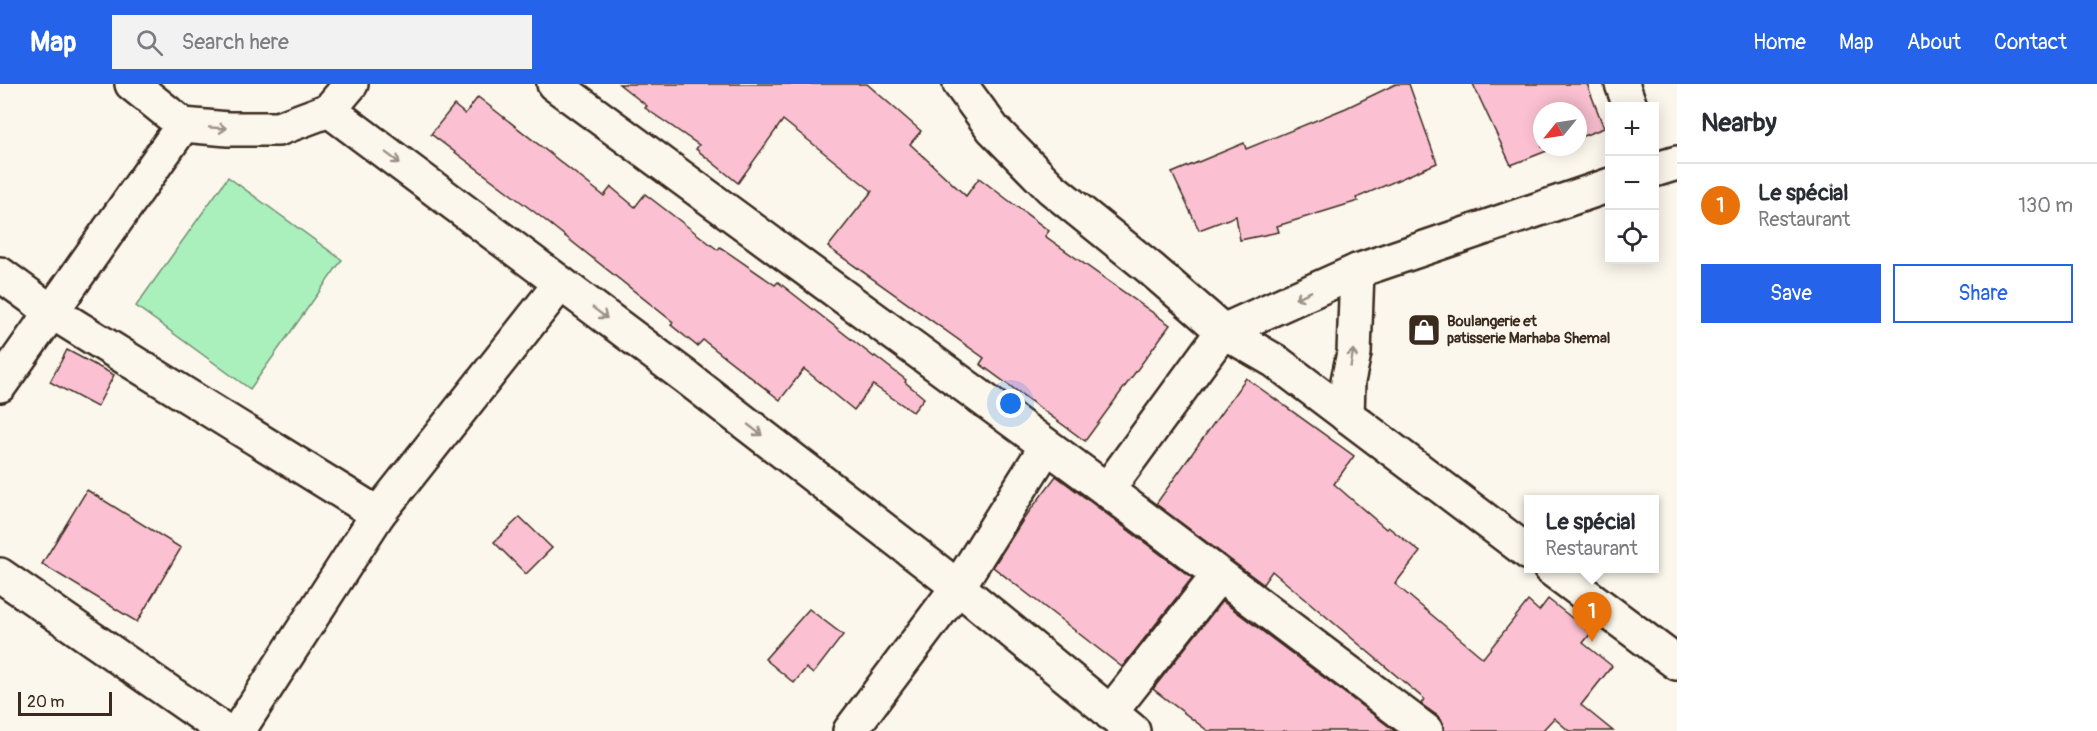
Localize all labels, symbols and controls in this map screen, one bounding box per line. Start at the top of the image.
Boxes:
search box [112,15,532,69]
text: Map [30,25,76,60]
icon: search [133,26,166,59]
text: Search here [181,28,289,56]
text: Home [1753,29,1806,56]
text: Map [1839,29,1874,56]
text: About [1907,29,1961,56]
text: Contact [1994,29,2067,56]
north arrow [1533,102,1587,156]
map controls [1605,102,1659,264]
button: + [1605,102,1659,156]
text: Nearby [1701,107,1777,139]
one-way arrow [207,123,227,134]
one-way arrow [385,152,401,164]
button: − [1605,156,1659,210]
text: Le spécial [1758,179,1849,207]
text: 1 [1717,193,1724,218]
text: 130 m [2018,193,2073,218]
text: Restaurant [1758,207,1850,232]
button: locate [1605,210,1659,264]
button: Save [1701,264,1881,323]
button: Share [1893,264,2073,323]
one-way arrow [1295,290,1313,302]
one-way arrow [591,307,607,319]
shop icon: Boulangerie et patisserie Marhaba Shemal [1406,312,1442,348]
place label: Boulangerie et patisserie Marhaba Shemal [1447,312,1610,348]
one-way arrow [1347,349,1358,369]
your location [996,389,1025,418]
one-way arrow [747,424,763,437]
popup [1524,495,1659,573]
text: Le spécial [1545,508,1636,536]
text: Restaurant [1545,536,1638,561]
pin: 1 [1572,592,1612,642]
scale bar [18,689,112,716]
text: 20 m [27,692,65,712]

